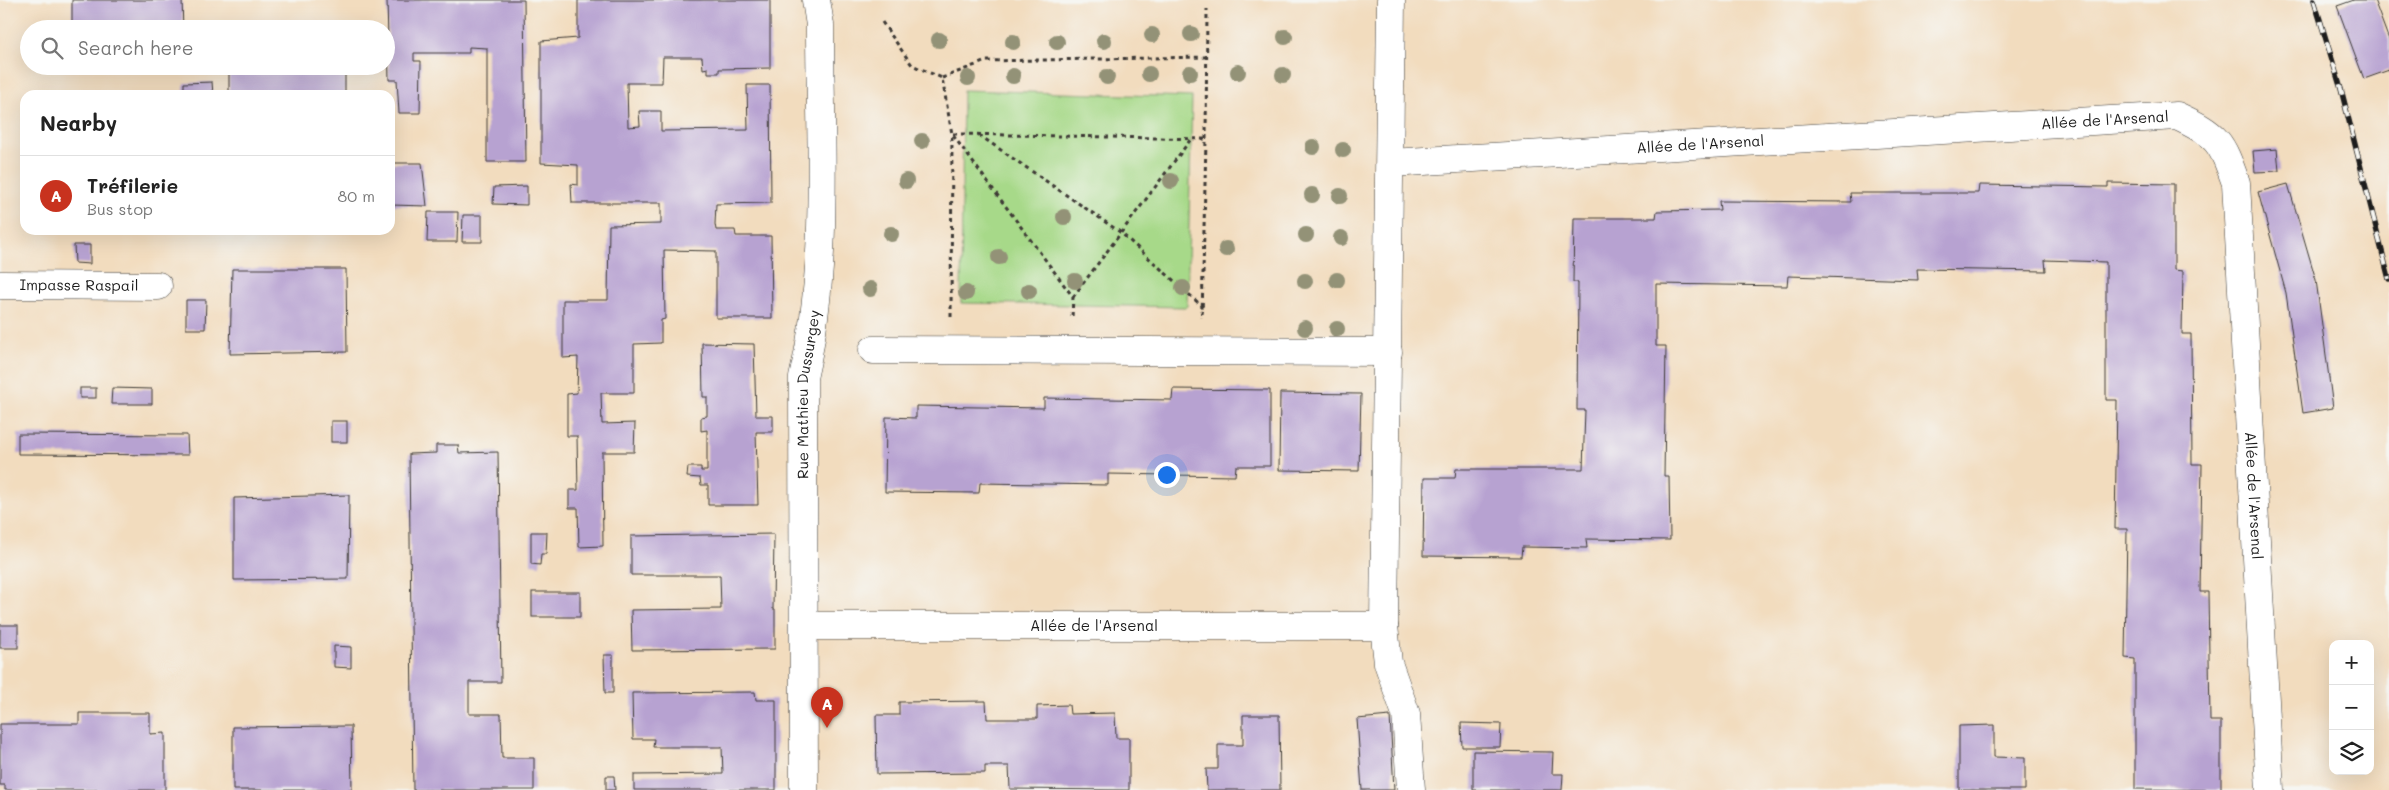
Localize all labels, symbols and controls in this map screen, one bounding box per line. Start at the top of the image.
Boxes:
search box [20,20,395,75]
icon: search [38,34,66,62]
text: Search here [78,35,194,60]
street label: Allée de l'Arsenal [2040,106,2169,133]
text: Nearby [40,109,117,136]
street label: Allée de l'Arsenal [1636,130,1765,157]
text: Tréfilerie [87,173,178,198]
text: A [50,185,62,206]
text: 80 m [338,185,375,206]
text: Bus stop [87,198,153,219]
street label: Impasse Raspail [19,274,139,295]
street label: Rue Mathieu Dussurgey [792,309,824,479]
street label: Allée de l'Arsenal [2241,431,2268,560]
your location [1154,462,1180,488]
street label: Allée de l'Arsenal [1030,615,1158,635]
map controls [2329,640,2374,775]
button: + [2329,640,2374,685]
button: − [2329,685,2374,730]
pin: A [811,687,843,728]
button: layers [2329,730,2374,775]

